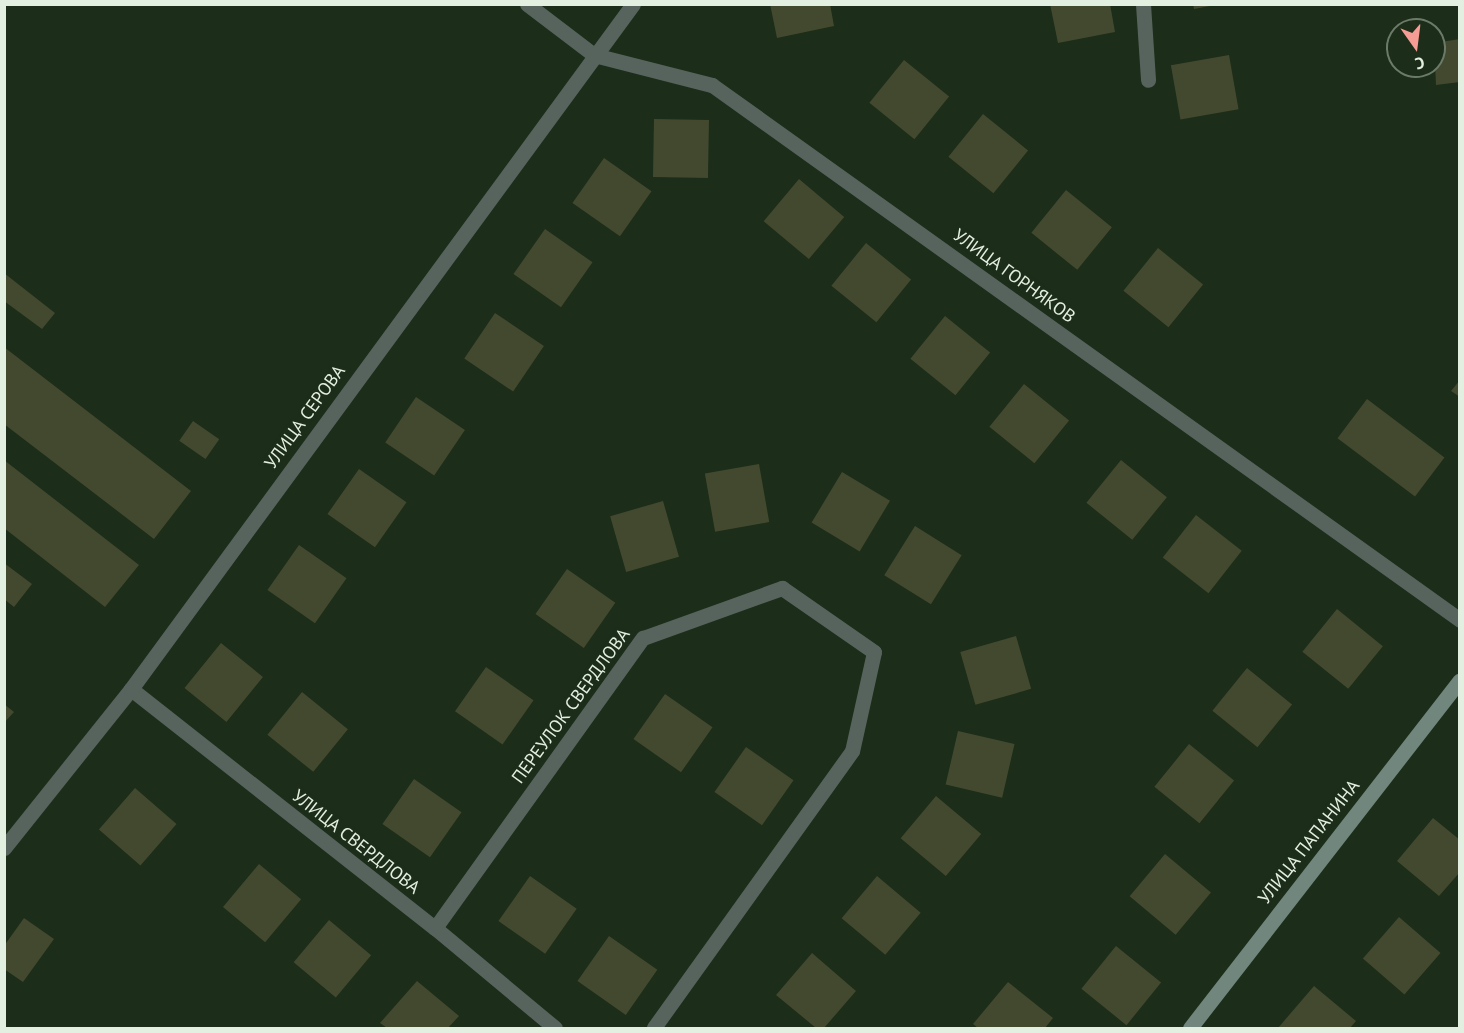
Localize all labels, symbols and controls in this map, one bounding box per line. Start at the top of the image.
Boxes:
north arrow [1386,18,1446,78]
text: С [1413,53,1427,74]
street label: УЛИЦА ГОРНЯКОВ [948,224,1080,328]
street label: УЛИЦА СЕРОВА [260,361,350,473]
street label: ПЕРЕУЛОК СВЕРДЛОВА [507,624,635,788]
street label: УЛИЦА ПАПАНИНА [1254,775,1364,909]
street label: УЛИЦА СВЕРДЛОВА [287,785,425,899]

